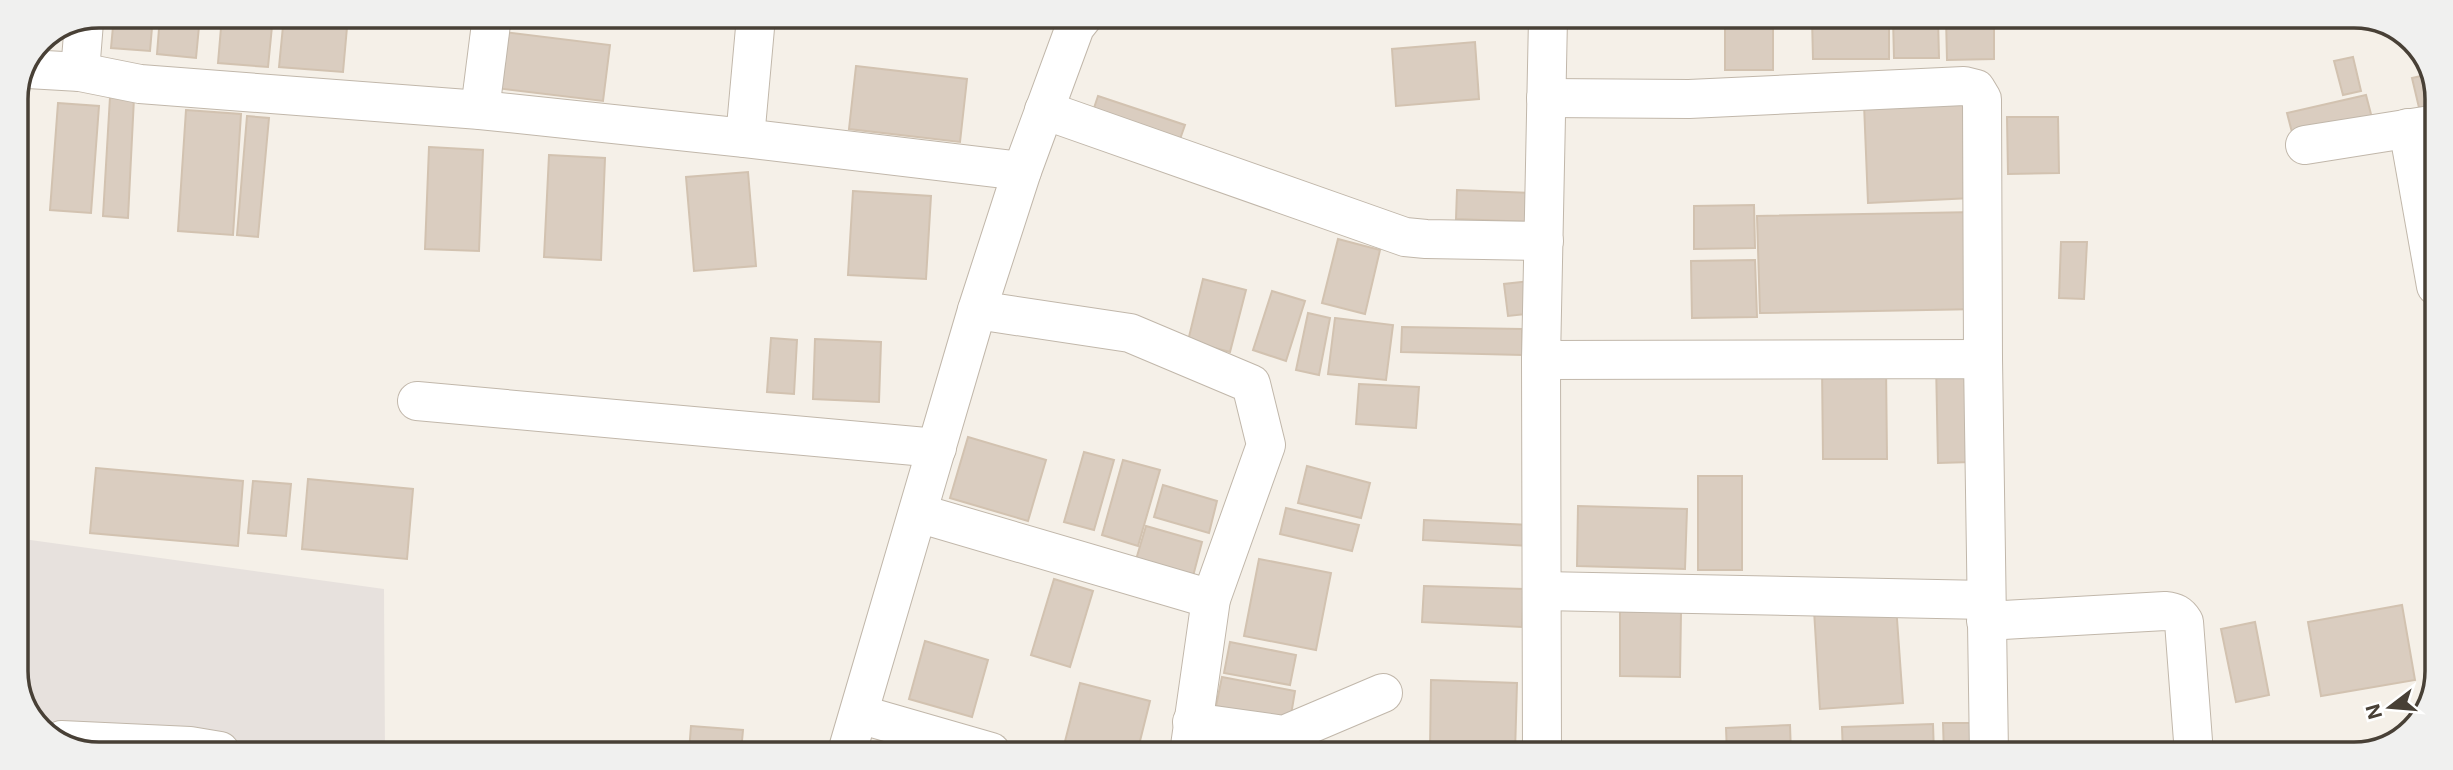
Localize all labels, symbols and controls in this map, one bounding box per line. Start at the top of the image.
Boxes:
north arrow [2355,672,2425,742]
text: N [2361,701,2387,722]

